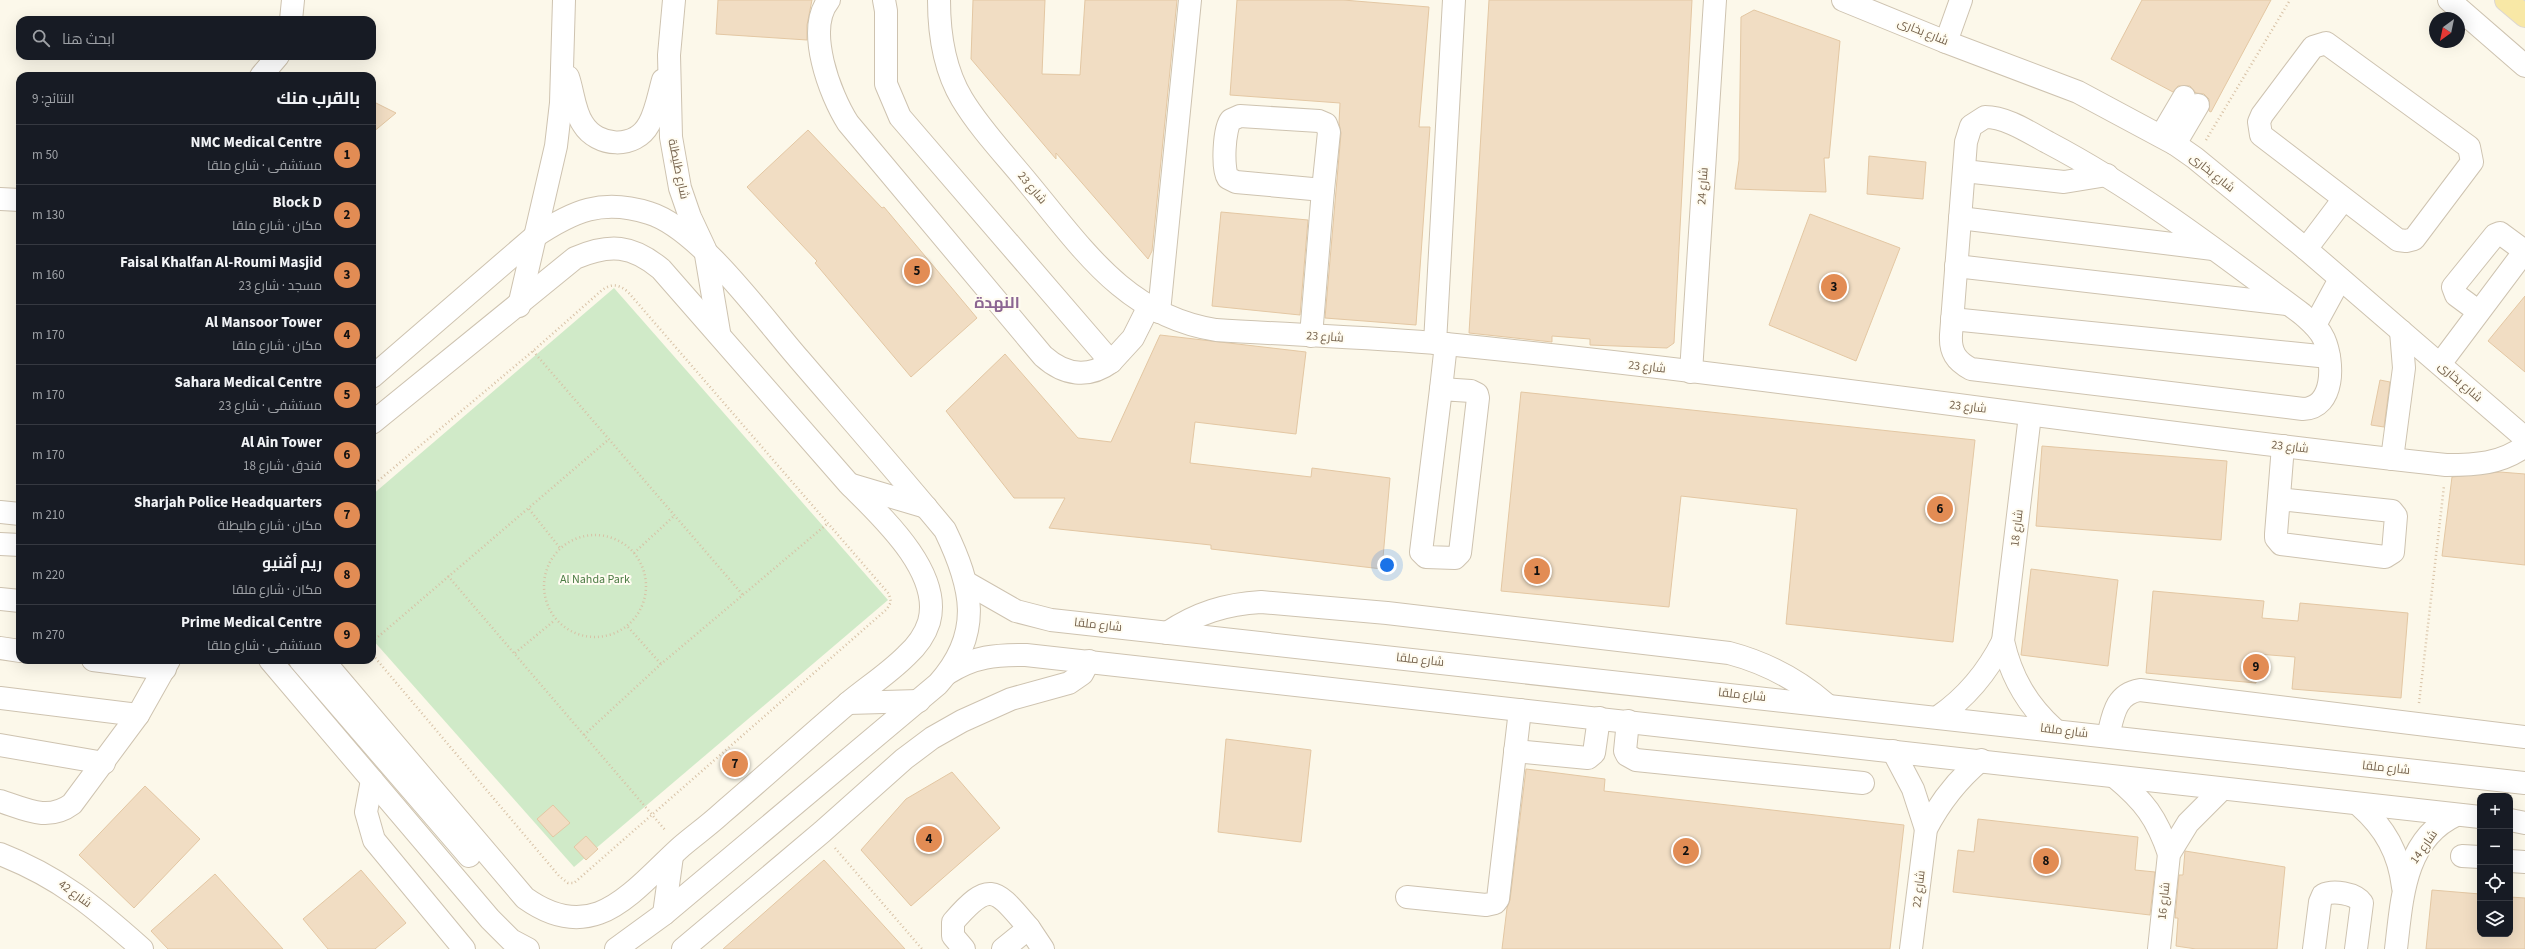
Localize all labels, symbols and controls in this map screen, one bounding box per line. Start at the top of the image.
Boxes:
north arrow [2429,12,2465,48]
street label: شارع بخارى [1895,14,1951,50]
search box [16,16,376,60]
icon: search [30,27,52,49]
text: ابحث هنا [62,29,115,50]
text: بالقرب منك [276,87,360,111]
text: النتائج: 9 [32,90,75,108]
text: NMC Medical Centre [190,132,322,153]
street label: شارع طليطلة [663,137,693,201]
text: 50 m [32,146,58,164]
text: 1 [344,146,350,164]
street label: شارع بخارى [2186,150,2238,196]
text: مستشفى · شارع ملقا [207,157,322,175]
street label: شارع 24 [1693,167,1713,205]
street label: شارع 23 [1013,168,1051,208]
text: Block D [273,192,322,213]
text: 130 m [32,206,65,224]
text: 2 [344,206,350,224]
text: مكان · شارع ملقا [232,217,322,235]
text: Faisal Khalfan Al-Roumi Masjid [120,252,322,273]
pin: 5 [904,256,930,286]
text: 160 m [32,266,65,284]
text: 3 [344,266,350,284]
pin: 3 [1821,272,1847,302]
text: مسجد · شارع 23 [239,277,322,295]
district label: النهدة [974,292,1020,314]
text: Al Mansoor Tower [205,312,322,333]
text: 170 m [32,326,65,344]
text: 4 [344,326,350,344]
street label: شارع 23 [1306,327,1344,347]
text: مكان · شارع ملقا [232,337,322,355]
street label: شارع 23 [1627,357,1667,377]
street label: شارع بخارى [2434,358,2486,406]
text: Sahara Medical Centre [174,372,322,393]
text: 170 m [32,386,65,404]
text: 5 [344,386,350,404]
street label: شارع 23 [1948,396,1988,418]
text: مستشفى · شارع 23 [219,397,322,415]
text: Al Ain Tower [241,432,322,453]
street label: شارع 23 [2270,436,2310,458]
text: 170 m [32,446,65,464]
text: 6 [344,446,350,464]
text: فندق · شارع 18 [243,457,322,475]
text: Sharjah Police Headquarters [134,492,322,513]
pin: 6 [1927,494,1953,524]
text: 210 m [32,506,65,524]
text: 7 [344,506,350,524]
street label: شارع 18 [2006,508,2028,548]
text: مكان · شارع طليطلة [218,517,322,535]
text: ريم أڤنيو [262,553,322,574]
your location [1377,555,1397,575]
pin: 1 [1524,556,1550,586]
text: 220 m [32,566,65,584]
text: 8 [344,566,350,584]
park label: Al Nahda Park [560,571,630,588]
text: مكان · شارع ملقا [232,581,322,599]
text: Prime Medical Centre [181,612,322,633]
street label: شارع ملقا [1073,614,1123,636]
text: 270 m [32,626,65,644]
text: 9 [344,626,350,644]
text: مستشفى · شارع ملقا [207,637,322,655]
street label: شارع ملقا [1395,649,1445,671]
pin: 9 [2243,652,2269,682]
street label: شارع ملقا [1717,684,1767,706]
street label: شارع ملقا [2039,720,2089,742]
pin: 7 [722,749,748,779]
street label: شارع ملقا [2361,757,2411,779]
map controls [2477,793,2513,937]
button: + [2477,793,2513,829]
pin: 4 [916,824,942,854]
street label: شارع 14 [2406,827,2442,867]
button: − [2477,829,2513,865]
pin: 2 [1673,836,1699,866]
pin: 8 [2033,846,2059,876]
button: locate [2477,865,2513,901]
street label: شارع 22 [1908,869,1930,909]
street label: شارع 42 [55,876,95,912]
street label: شارع 16 [2154,881,2174,921]
button: layers [2477,901,2513,937]

